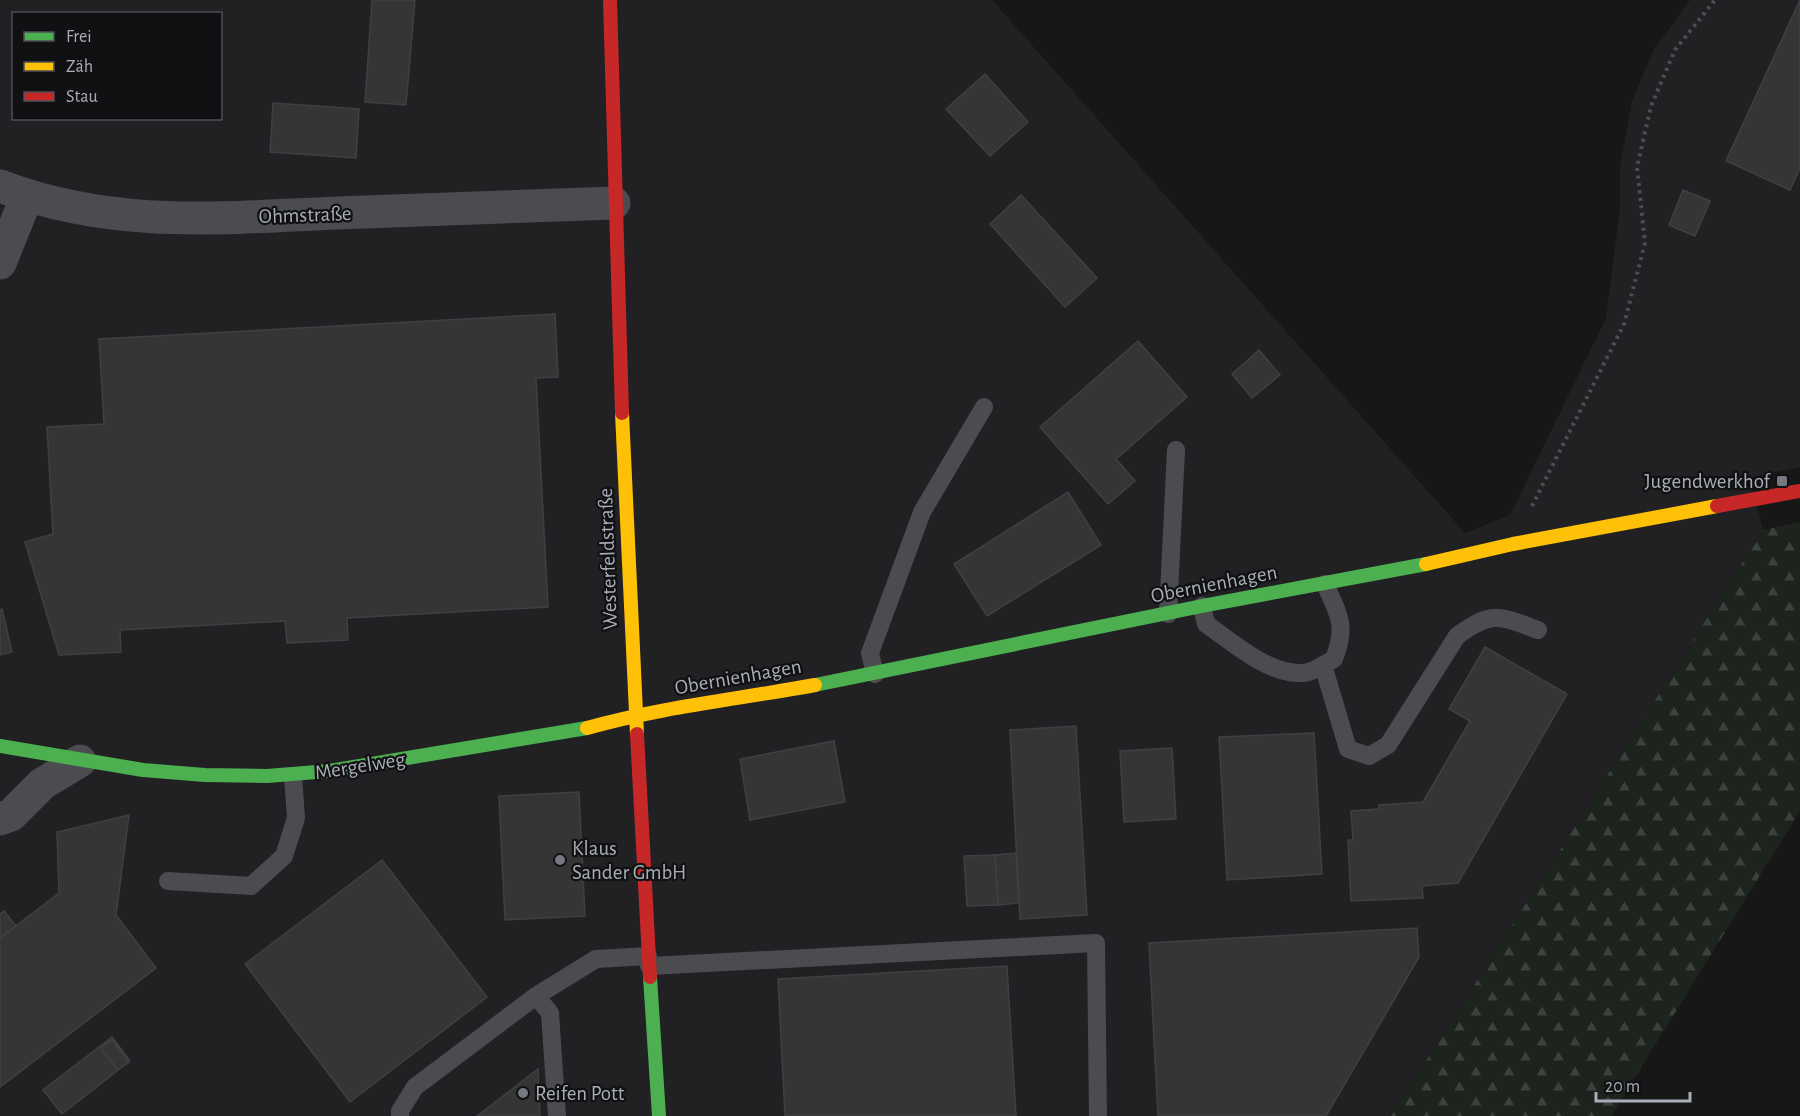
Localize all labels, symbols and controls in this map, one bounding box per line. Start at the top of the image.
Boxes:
legend [12,12,222,120]
text: Frei [66,28,92,46]
text: Zäh [66,58,93,76]
text: Stau [66,88,98,106]
street label: Ohmstraße [258,203,352,227]
place label: Jugendwerkhof [1644,471,1772,492]
marker: Jugendwerkhof [1775,474,1789,488]
street label: Westerfeldstraße [595,488,621,630]
street label: Obernienhagen [1149,561,1279,607]
street label: Obernienhagen [673,656,803,698]
street label: Mergelweg [313,748,407,784]
place label: Klaus Sander GmbH [572,838,686,883]
marker: Klaus Sander GmbH [553,853,567,867]
scale bar [1596,1065,1690,1103]
text: 20 m [1605,1078,1640,1096]
place label: Reifen Pott [535,1083,625,1104]
marker: Reifen Pott [516,1086,530,1100]

